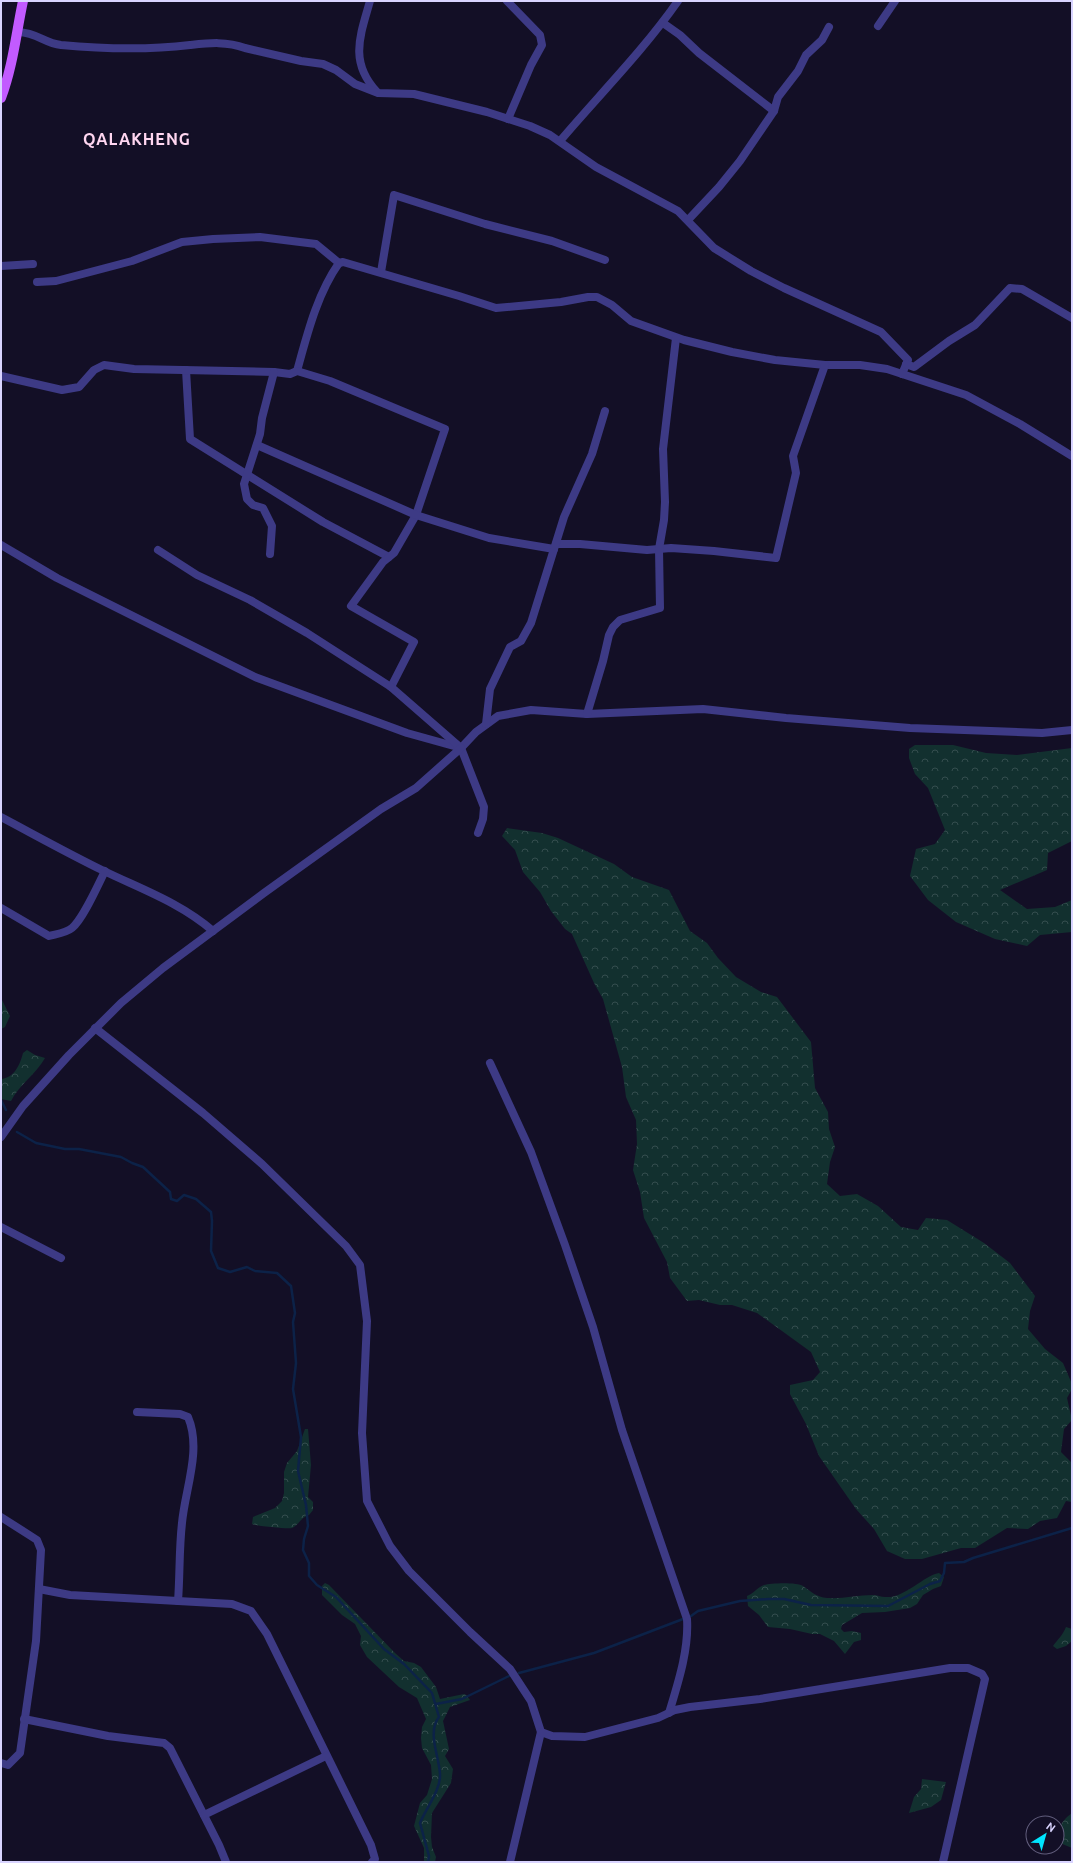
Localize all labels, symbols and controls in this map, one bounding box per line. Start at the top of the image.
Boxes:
district label: QALAKHENG [83,130,191,148]
north arrow [1025,1815,1065,1855]
text: N [1044,1820,1058,1834]

